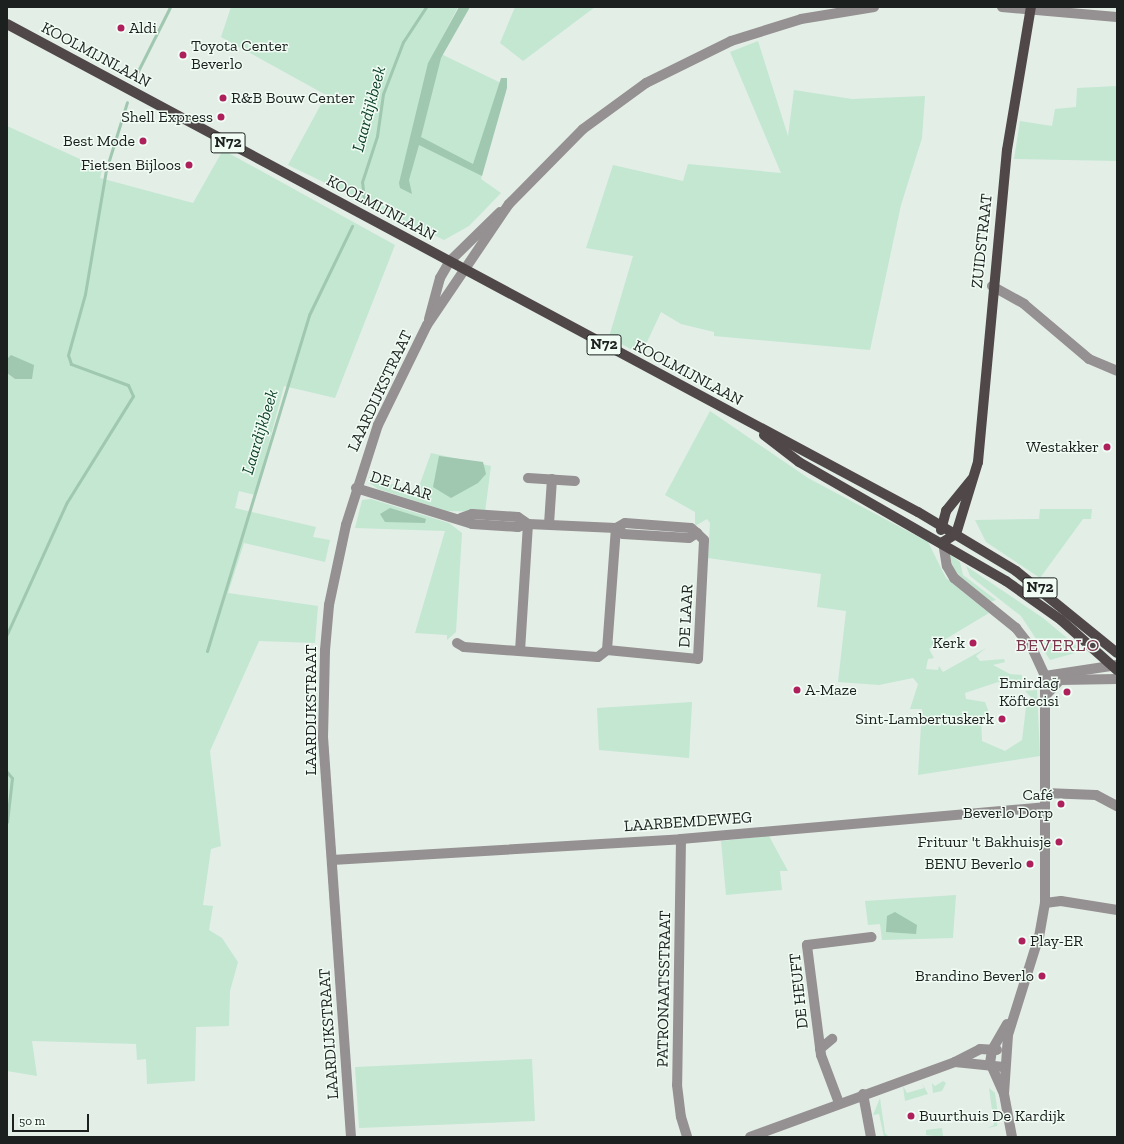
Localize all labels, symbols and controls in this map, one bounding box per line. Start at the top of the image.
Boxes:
street label: KOOLMIJNLAAN [38,18,154,92]
place label: Aldi [129,18,157,38]
marker: Aldi [116,23,126,33]
place label: Toyota Center Beverlo [191,36,289,74]
marker: Toyota Center Beverlo [178,50,188,60]
water label: Laardijkbeek [348,64,390,154]
place label: R&B Bouw Center [231,88,356,108]
marker: R&B Bouw Center [218,93,228,103]
place label: Shell Express [121,107,213,127]
marker: Shell Express [216,112,226,122]
road number: N72 [210,130,246,156]
place label: Best Mode [63,131,135,151]
marker: Best Mode [138,136,148,146]
place label: Fietsen Bijloos [81,155,181,175]
marker: Fietsen Bijloos [184,160,194,170]
street label: KOOLMIJNLAAN [323,171,439,245]
street label: ZUIDSTRAAT [967,193,997,289]
street label: LAARDIJKSTRAAT [344,327,416,455]
road number: N72 [586,332,622,358]
street label: KOOLMIJNLAAN [630,336,746,410]
water label: Laardijkbeek [237,387,283,477]
place label: Westakker [1026,437,1099,457]
marker: Westakker [1102,442,1112,452]
street label: DE LAAR [368,467,434,505]
road number: N72 [1022,575,1058,601]
street label: DE LAAR [675,584,697,648]
place label: Kerk [933,633,965,653]
district label: BEVERLO [1016,634,1100,656]
marker: Kerk [968,638,978,648]
street label: LAARDIJKSTRAAT [301,644,321,776]
place label: Emirdağ Köftecisi [999,673,1059,711]
place label: A-Maze [805,680,857,700]
marker: A-Maze [792,685,802,695]
marker: Emirdağ Köftecisi [1062,687,1072,697]
place label: Sint-Lambertuskerk [855,709,994,729]
marker: Sint-Lambertuskerk [997,714,1007,724]
place label: Café Beverlo Dorp [963,785,1053,823]
marker: Café Beverlo Dorp [1056,799,1066,809]
street label: LAARBEMDEWEG [623,808,753,836]
place label: Frituur 't Bakhuisje [917,832,1051,852]
marker: Frituur 't Bakhuisje [1054,837,1064,847]
place label: BENU Beverlo [925,854,1022,874]
marker: BENU Beverlo [1025,859,1035,869]
street label: PATRONAATSSTRAAT [653,910,675,1068]
place label: Play-ER [1030,931,1083,951]
marker: Play-ER [1017,936,1027,946]
street label: DE HEUFT [785,952,813,1030]
place label: Brandino Beverlo [915,966,1034,986]
street label: LAARDIJKSTRAAT [315,968,343,1100]
marker: Brandino Beverlo [1037,971,1047,981]
scale bar [14,1106,91,1132]
place label: Buurthuis De Kardijk [919,1106,1065,1126]
marker: Buurthuis De Kardijk [906,1111,916,1121]
text: 50 m [19,1114,45,1128]

